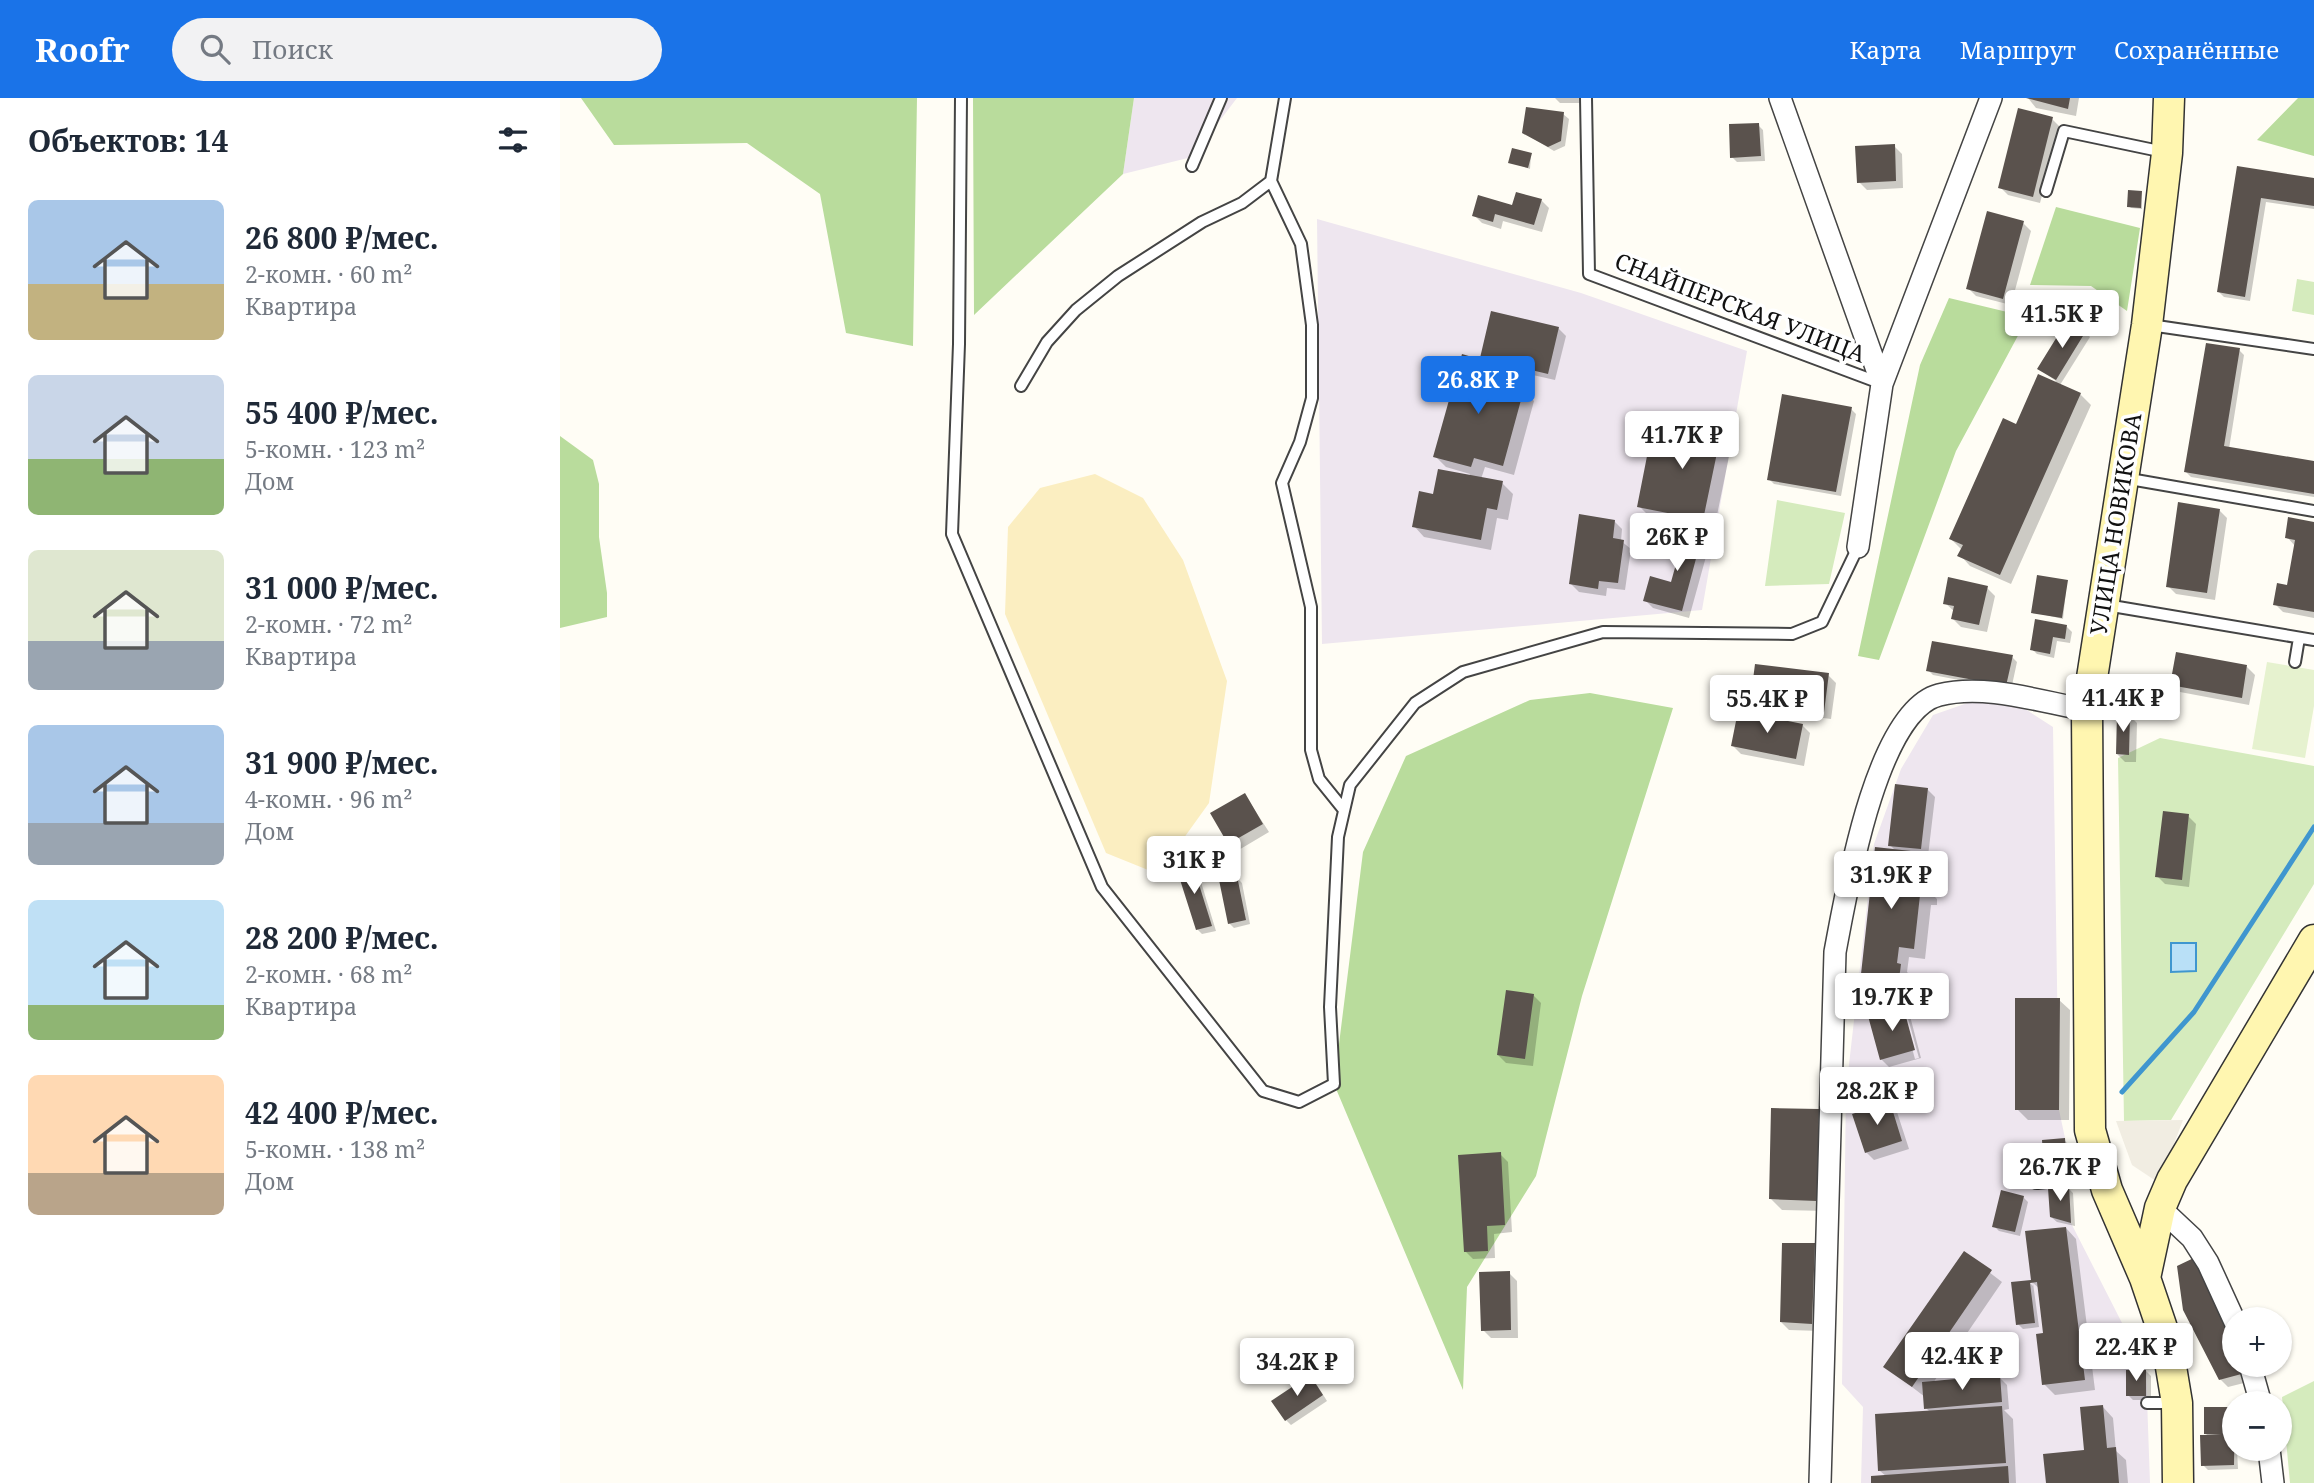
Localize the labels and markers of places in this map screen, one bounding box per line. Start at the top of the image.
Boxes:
pin: 41.5K ₽ [1997,290,2127,350]
pin: 26.8K ₽ [1413,356,1543,416]
pin: 41.7K ₽ [1617,412,1747,471]
pin: 26K ₽ [1628,514,1726,573]
pin: 41.4K ₽ [2058,674,2188,734]
pin: 55.4K ₽ [1702,676,1832,735]
pin: 31K ₽ [1145,836,1243,896]
pin: 31.9K ₽ [1826,852,1956,911]
pin: 19.7K ₽ [1827,974,1957,1033]
pin: 28.2K ₽ [1812,1068,1942,1127]
pin: 26.7K ₽ [1995,1144,2125,1203]
pin: 22.4K ₽ [2071,1324,2201,1383]
pin: 42.4K ₽ [1897,1332,2027,1392]
pin: 34.2K ₽ [1232,1338,1362,1398]

